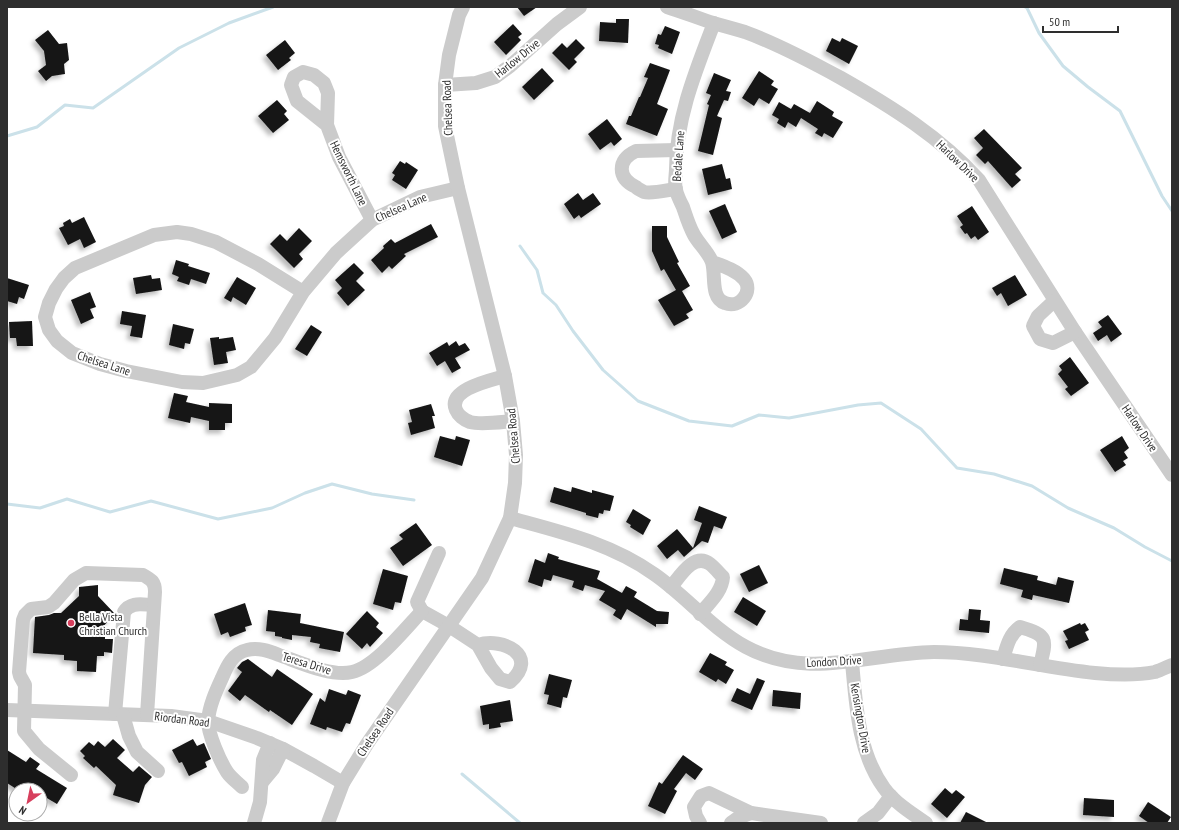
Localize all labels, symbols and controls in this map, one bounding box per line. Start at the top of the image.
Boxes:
scale bar [1043,8,1118,34]
text: 50 m [1049,14,1070,29]
street label: Harlow Drive [491,35,543,81]
street label: Chelsea Road [439,80,455,136]
street label: Bedale Lane [669,130,687,182]
street label: Harlow Drive [934,137,983,185]
street label: Hemsworth Lane [327,138,371,208]
street label: Chelsea Lane [373,189,429,225]
street label: Chelsea Lane [76,347,132,379]
street label: Harlow Drive [1119,402,1161,454]
street label: Chelsea Road [503,408,523,464]
place label: Bella Vista Christian Church [79,609,147,638]
marker: Bella Vista Christian Church [66,618,76,628]
street label: Teresa Drive [281,648,333,678]
street label: London Drive [806,652,862,670]
street label: Kensington Drive [847,682,875,754]
street label: Chelsea Road [353,705,397,759]
street label: Riordan Road [154,708,210,730]
north arrow [8,782,48,822]
text: N [16,803,29,818]

